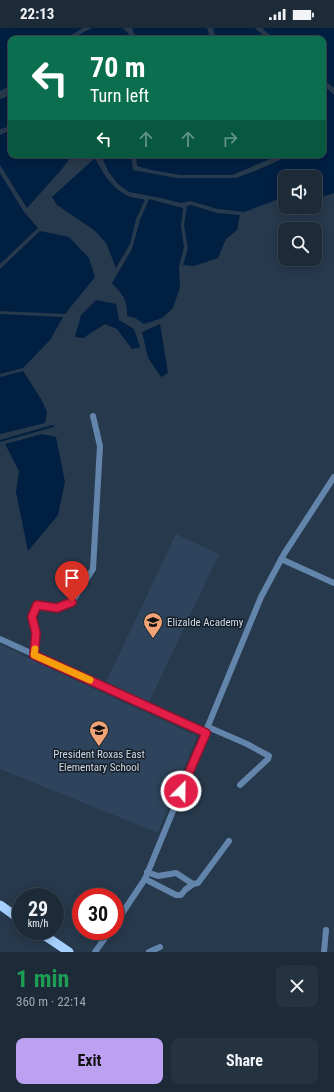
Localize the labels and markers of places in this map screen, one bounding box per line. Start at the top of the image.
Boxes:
pin [55,561,89,602]
school or university icon: Elizalde Academy [142,611,164,639]
place label: Elizalde Academy [167,616,244,629]
school or university icon: President Roxas East Elementary School [88,719,110,747]
place label: President Roxas East Elementary School [53,748,145,774]

